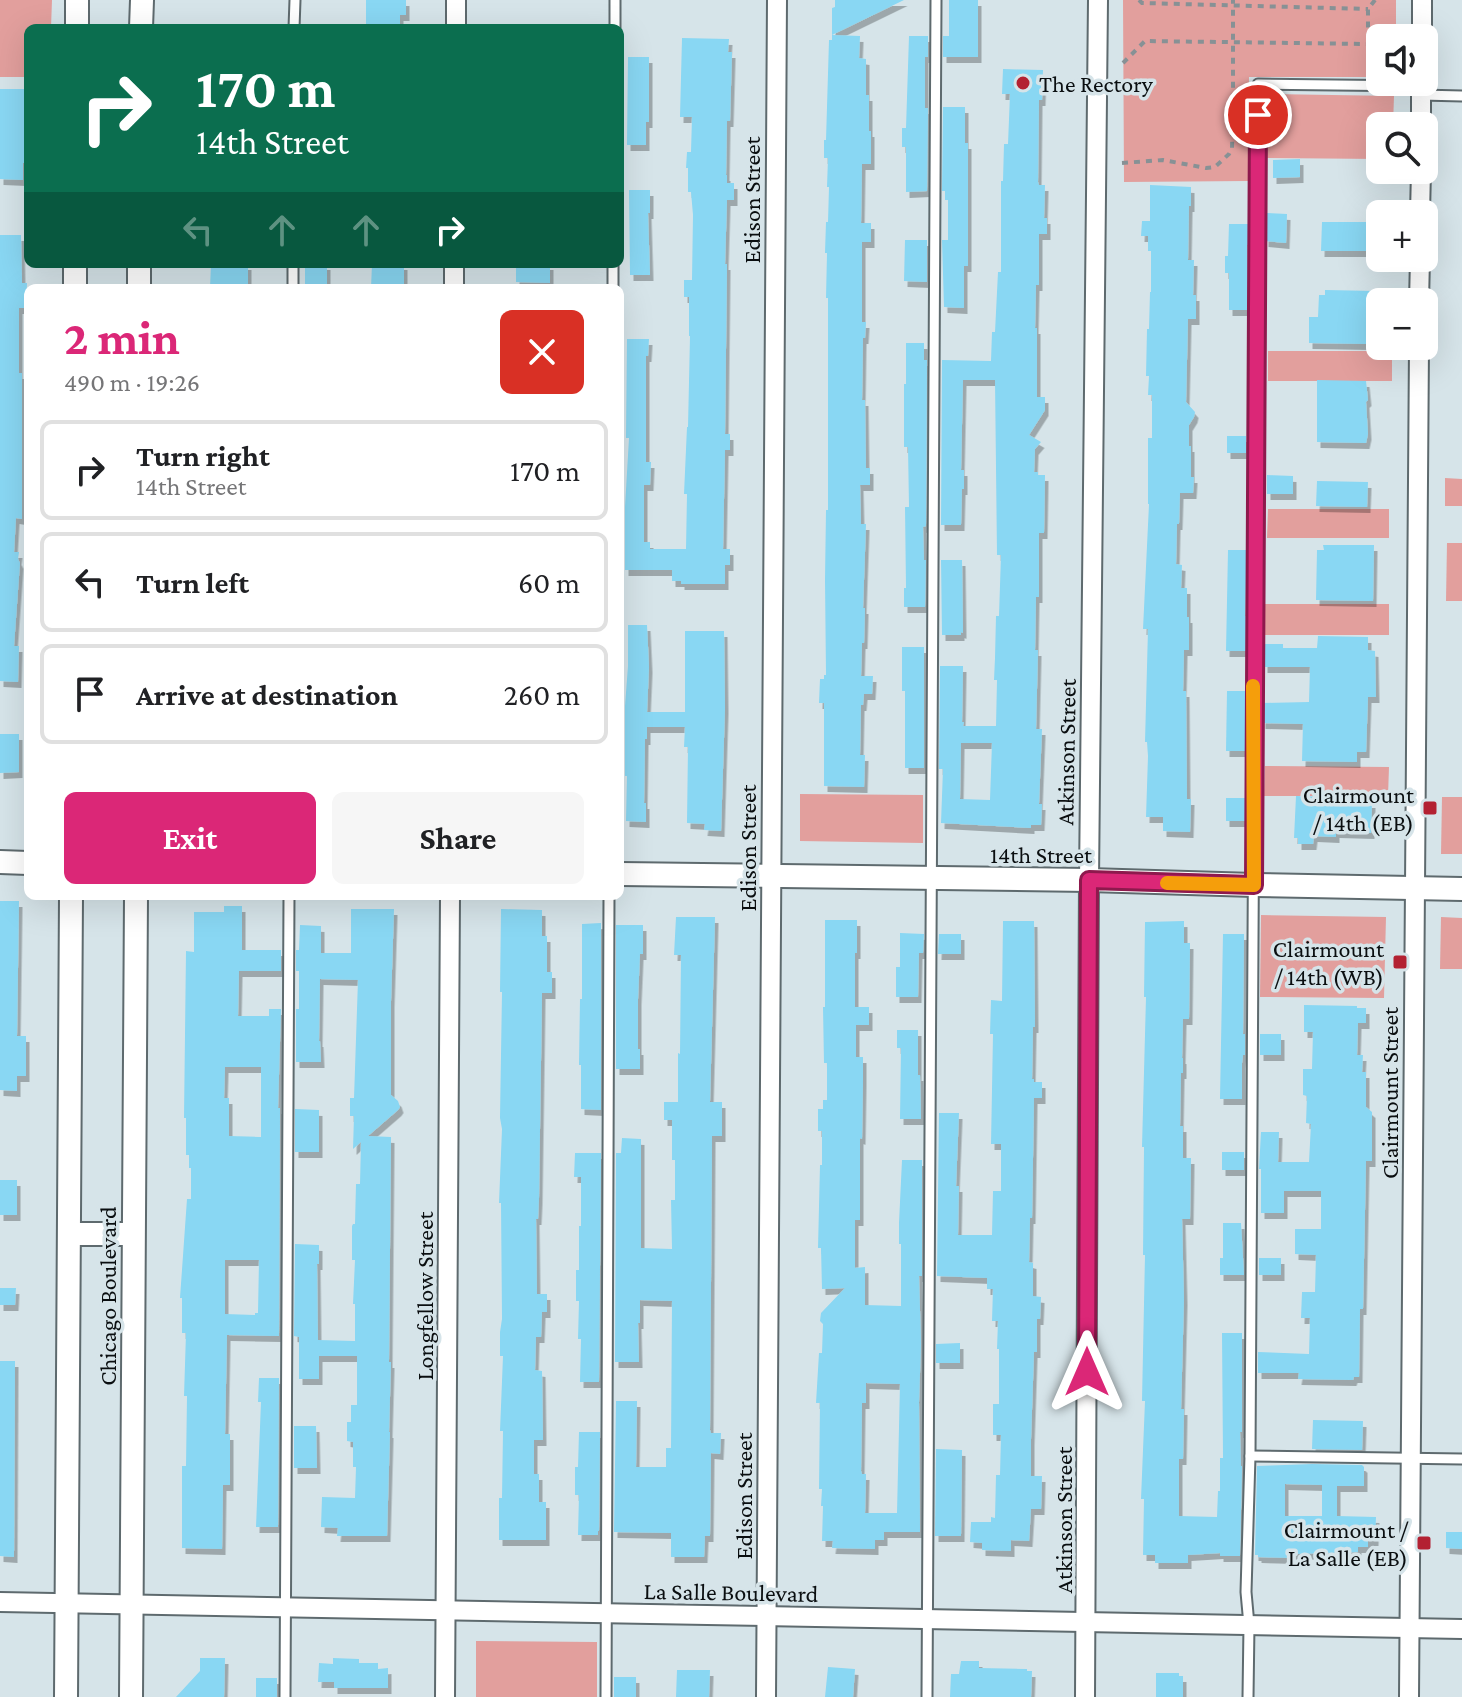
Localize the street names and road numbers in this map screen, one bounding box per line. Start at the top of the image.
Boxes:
street label: Edison Street [738,136,765,263]
street label: Atkinson Street [1051,677,1081,826]
street label: Edison Street [734,784,761,911]
street label: 14th Street [990,841,1093,868]
street label: Clairmount Street [1376,1006,1403,1179]
street label: Chicago Boulevard [94,1206,121,1386]
street label: Longfellow Street [411,1211,438,1380]
street label: Edison Street [730,1432,757,1559]
street label: Atkinson Street [1050,1445,1077,1593]
street label: La Salle Boulevard [643,1577,819,1607]

